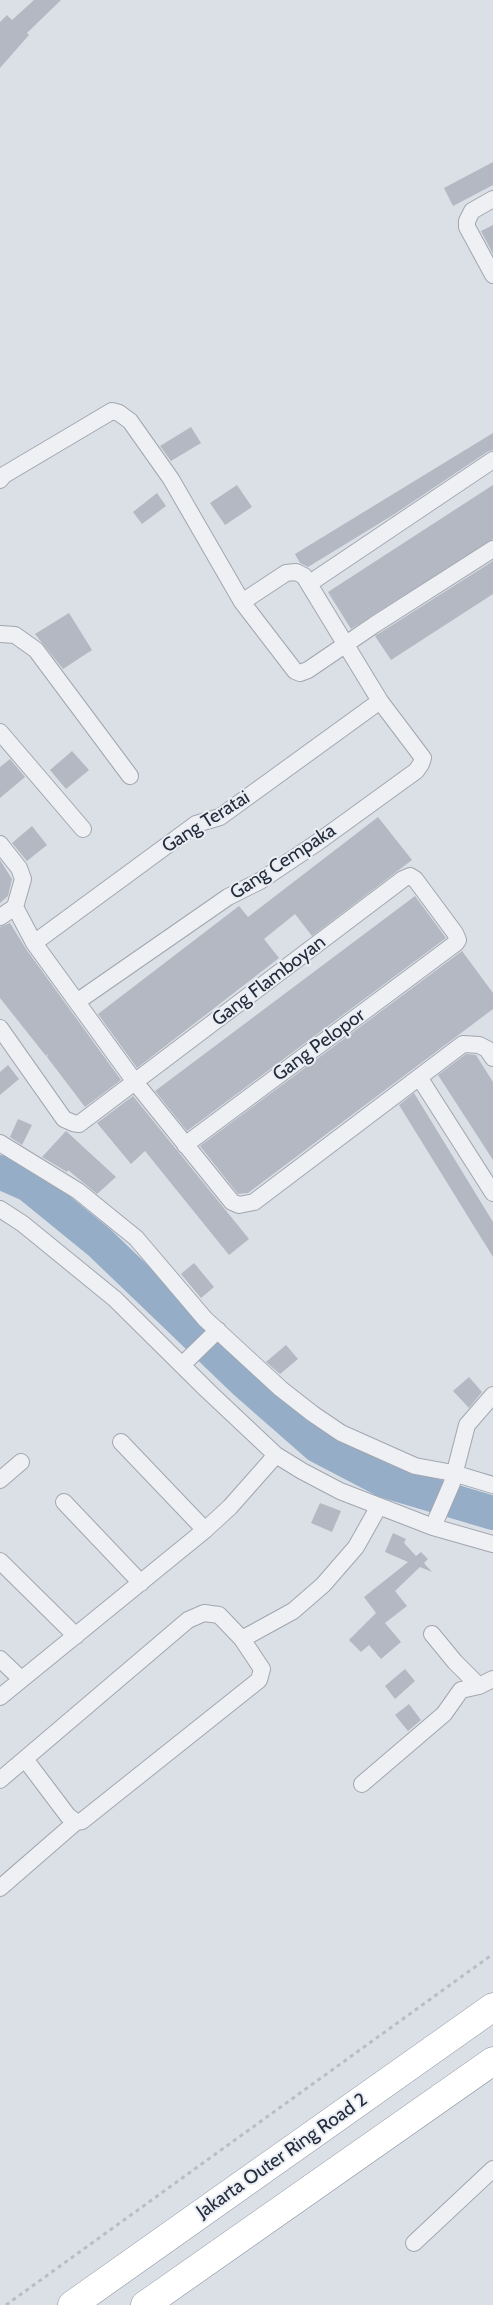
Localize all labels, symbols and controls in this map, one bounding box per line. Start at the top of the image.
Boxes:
street label: Gang Teratai [158,786,254,858]
street label: Gang Cempaka [226,819,340,905]
street label: Gang Flamboyan [208,931,330,1031]
street label: Gang Pelopor [268,1004,370,1086]
street label: Jakarta Outer Ring Road 2 [192,2088,372,2224]

